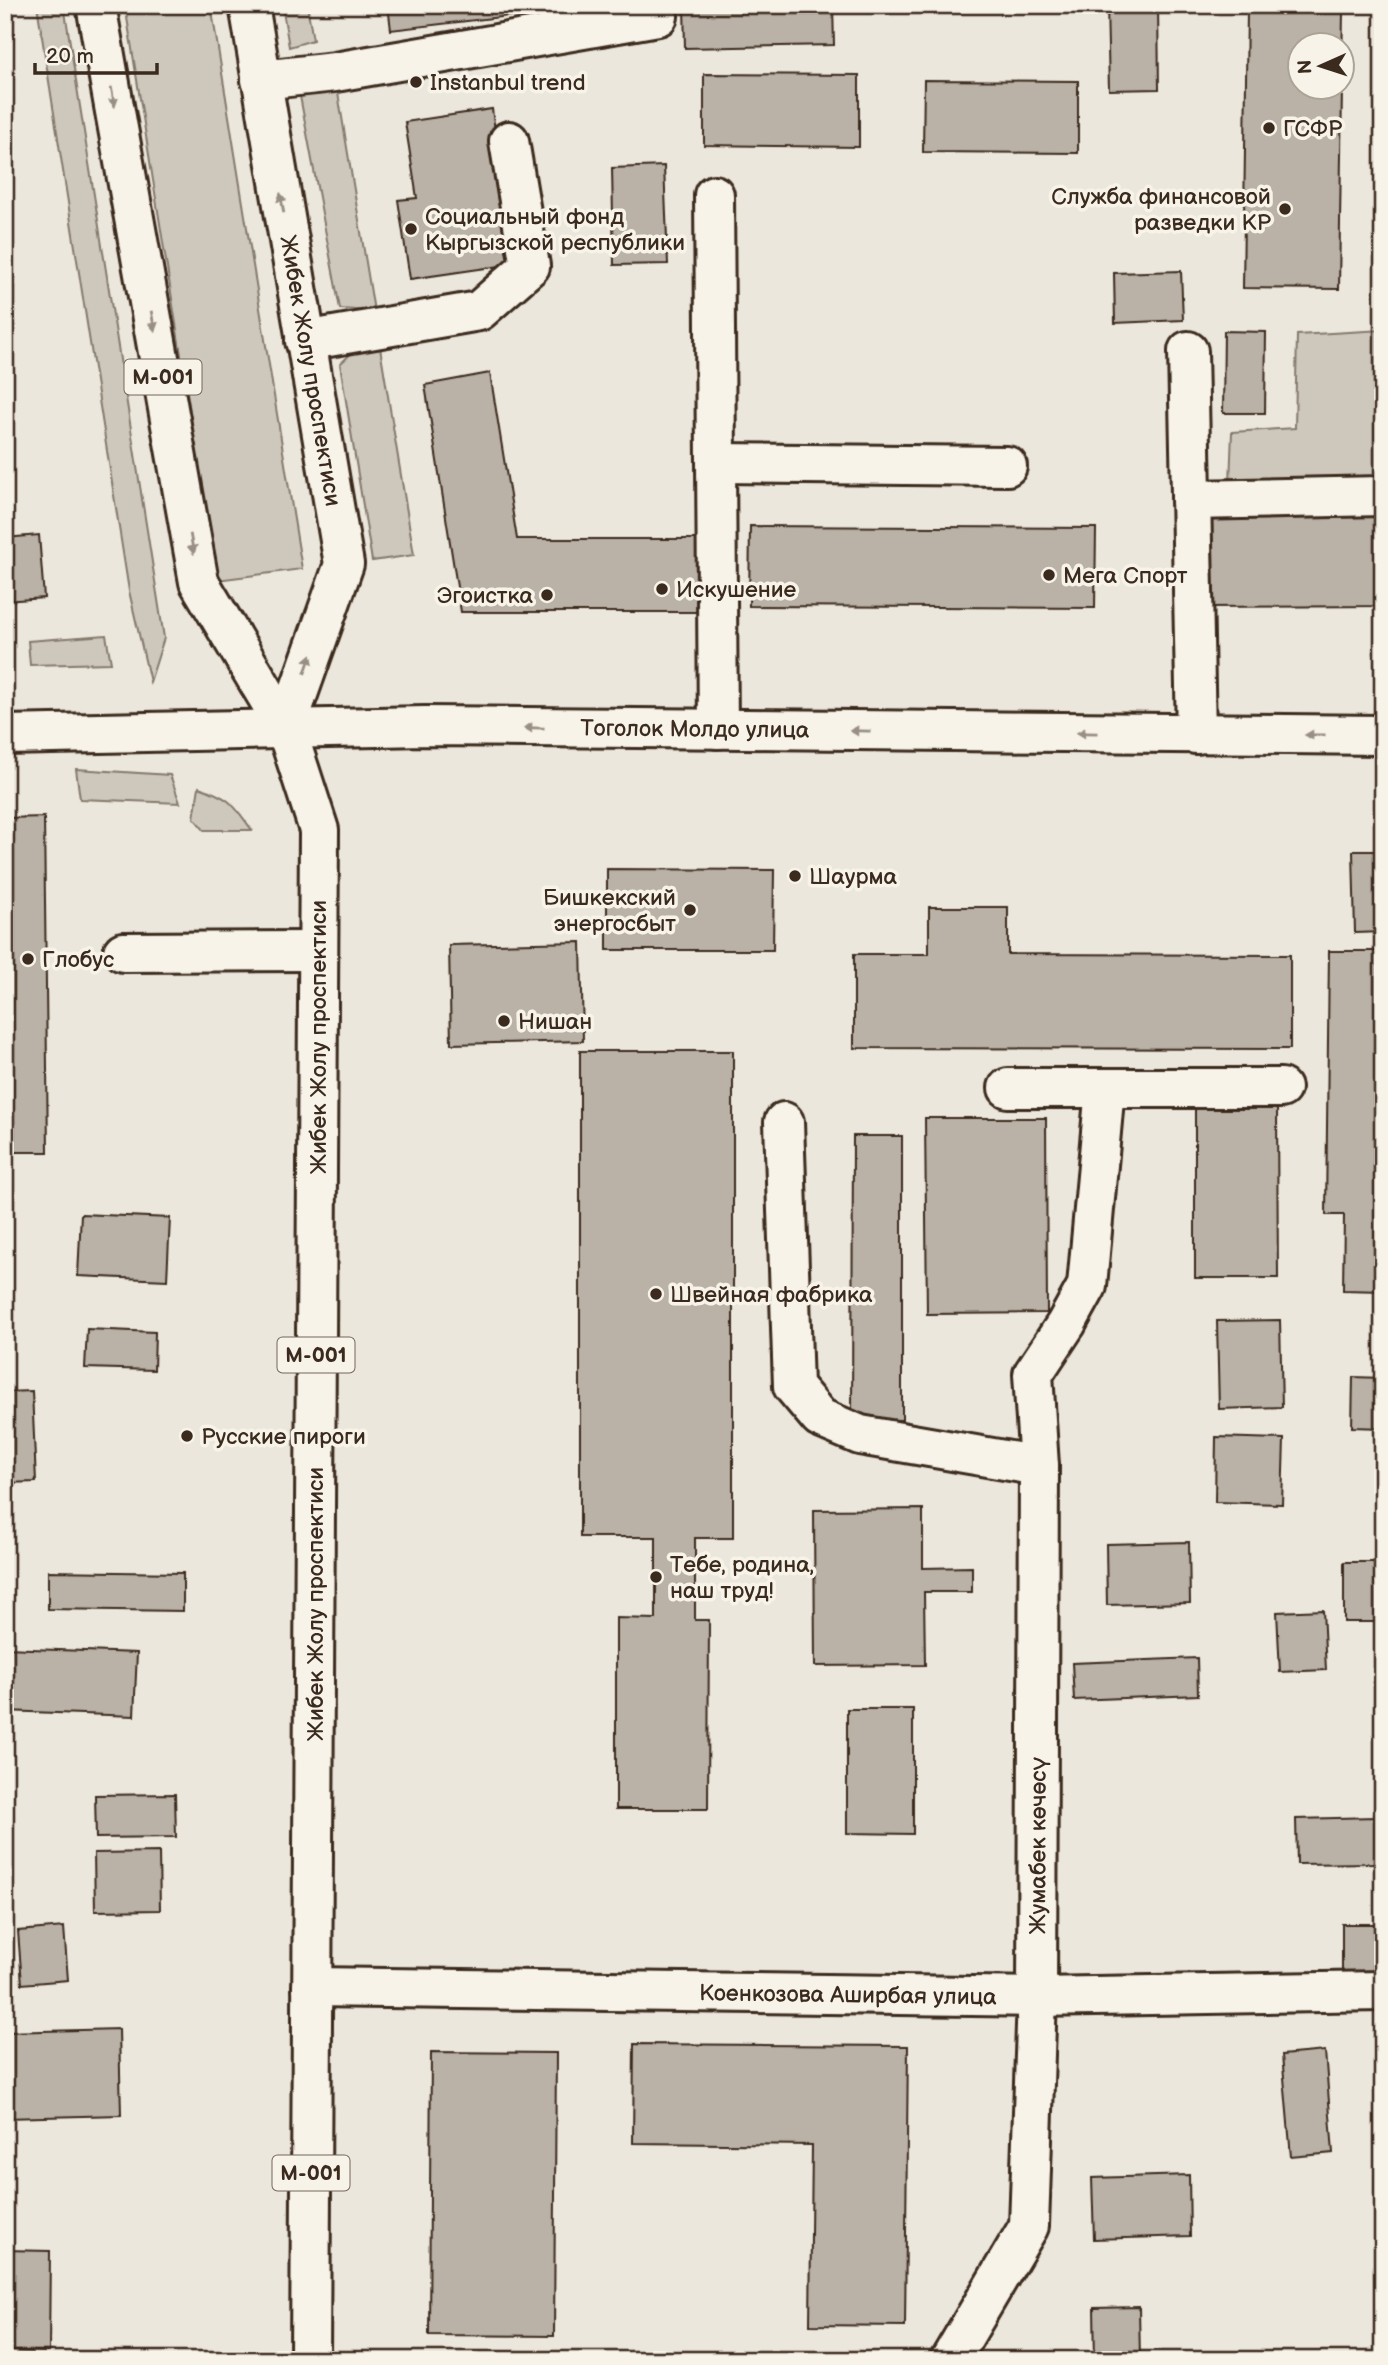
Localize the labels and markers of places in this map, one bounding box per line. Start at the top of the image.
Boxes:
place label: Instanbul trend [430,69,586,97]
marker: Instanbul trend [408,74,424,90]
place label: ГСФР [1283,115,1343,143]
marker: ГСФР [1261,120,1277,136]
place label: Служба финансовой разведки КР [1051,183,1271,237]
marker: Служба финансовой разведки КР [1277,201,1293,217]
place label: Социальный фонд Кыргызской республики [425,203,685,257]
marker: Социальный фонд Кыргызской республики [403,221,419,237]
place label: Мега Спорт [1063,562,1188,590]
marker: Мега Спорт [1041,567,1057,583]
place label: Искушение [676,576,797,604]
marker: Искушение [654,581,670,597]
place label: Эгоистка [437,582,533,610]
marker: Эгоистка [539,587,555,603]
place label: Шаурма [809,863,898,891]
marker: Шаурма [787,868,803,884]
place label: Бишкекский энергосбыт [543,884,676,938]
marker: Бишкекский энергосбыт [682,902,698,918]
place label: Глобус [42,946,114,974]
marker: Глобус [20,951,36,967]
place label: Нишан [518,1008,592,1036]
marker: Нишан [496,1013,512,1029]
place label: Швейная фабрика [670,1281,873,1309]
marker: Швейная фабрика [648,1286,664,1302]
place label: Русские пироги [201,1423,366,1451]
marker: Русские пироги [179,1428,195,1444]
place label: Тебе, родина, наш труд! [670,1551,814,1605]
marker: Тебе, родина, наш труд! [648,1569,664,1585]

